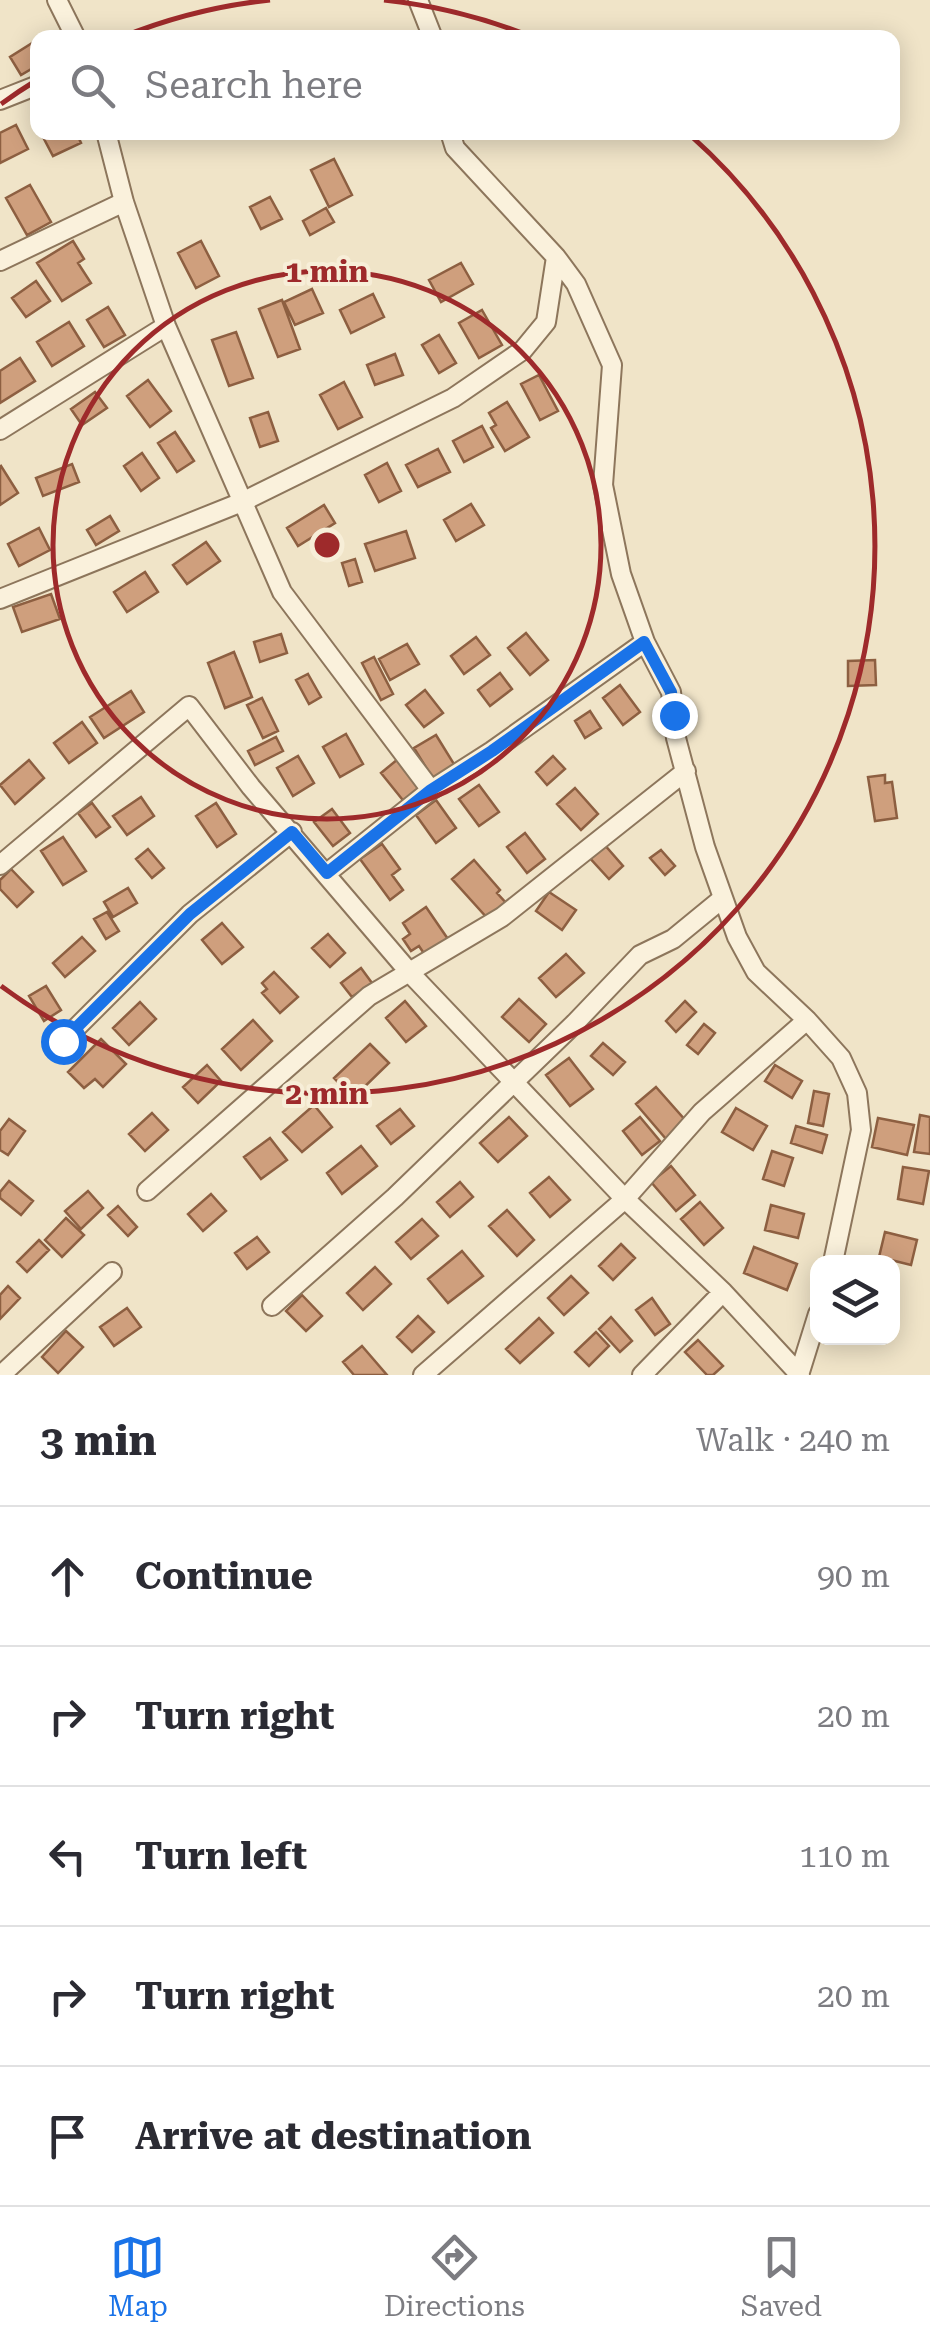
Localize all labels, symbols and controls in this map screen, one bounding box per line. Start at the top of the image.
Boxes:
search box [30,30,900,140]
icon: search [65,58,120,113]
text: Search here [145,63,363,107]
text: 1 min [285,254,369,289]
centre of rings [309,527,345,563]
route end [652,693,698,739]
route start [41,1019,87,1065]
text: 2 min [285,1076,369,1111]
map controls [810,1255,900,1345]
button: layers [810,1255,900,1345]
text: 3 min [40,1416,157,1465]
text: Walk · 240 m [696,1421,890,1459]
icon: ahead [40,1549,95,1604]
text: Continue [135,1554,313,1598]
text: 90 m [817,1557,890,1595]
icon: right [40,1689,95,1744]
text: Turn right [135,1694,334,1738]
text: 20 m [817,1697,890,1735]
icon: left [40,1829,95,1884]
text: Turn left [135,1834,307,1878]
text: 110 m [799,1837,890,1875]
icon: right [40,1969,95,2024]
text: Turn right [135,1974,334,2018]
text: 20 m [817,1977,890,2015]
icon: arrive [40,2109,95,2164]
text: Arrive at destination [135,2114,531,2158]
tab: Map [108,2230,168,2323]
tab: Directions [384,2230,525,2323]
tab: Saved [741,2230,822,2323]

